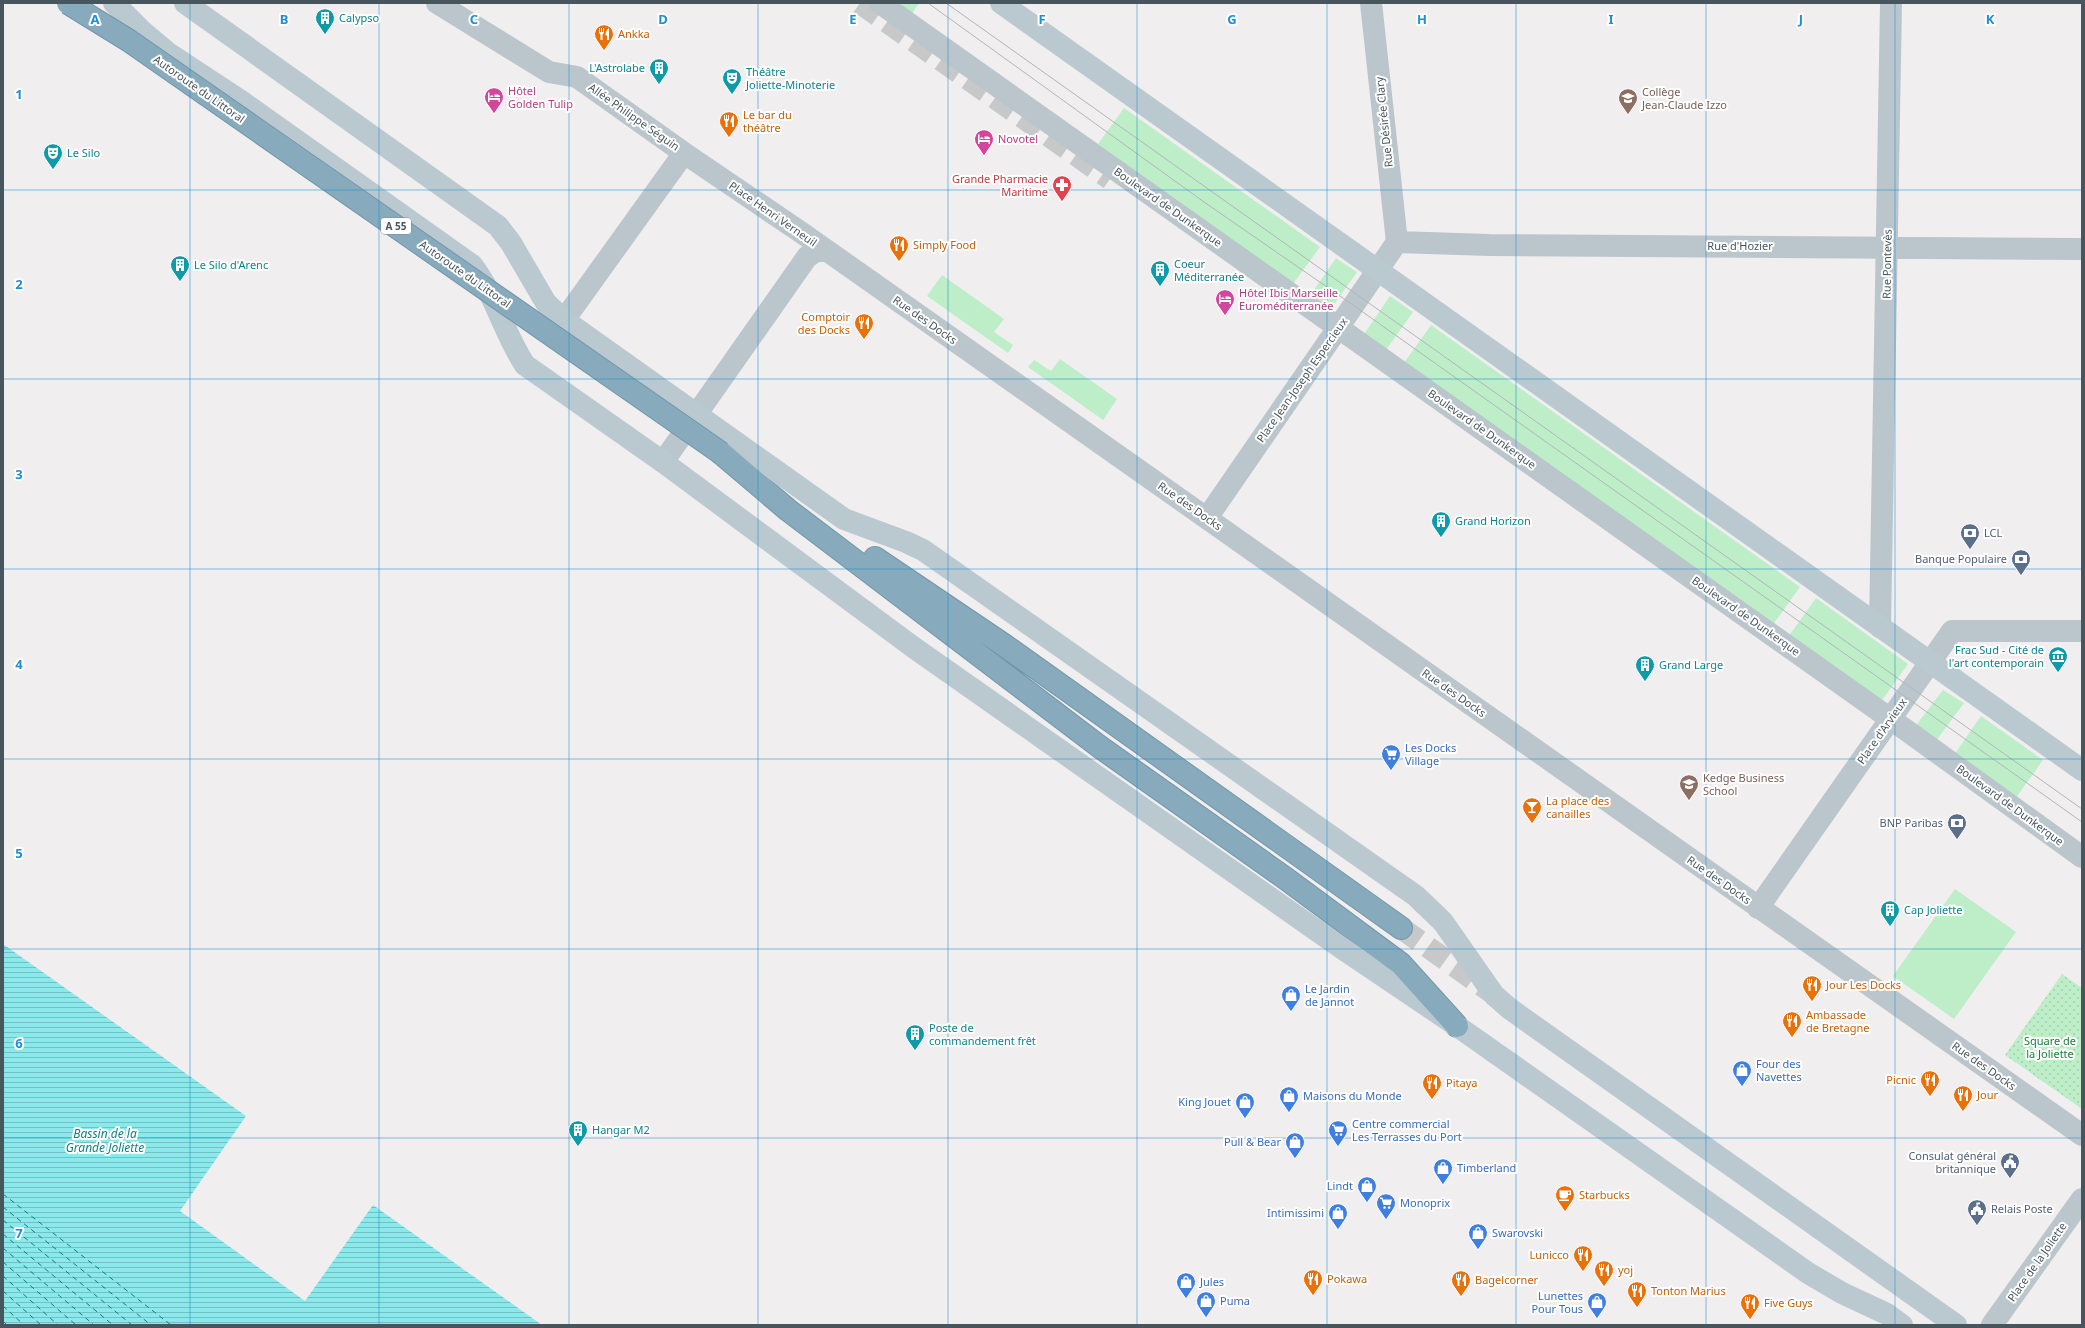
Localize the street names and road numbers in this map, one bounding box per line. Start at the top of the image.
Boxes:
street label: Autoroute du Littoral [151,51,248,126]
street label: Rue Désirée Clary [1371,76,1396,168]
street label: Allée Philippe Séguin [586,79,683,154]
street label: Boulevard de Dunkerque [1111,164,1225,250]
street label: Place Henri Verneuil [726,178,820,250]
road number: A 55 [381,218,411,234]
street label: Rue Pontevès [1878,229,1895,299]
street label: Autoroute du Littoral [417,236,514,311]
street label: Rue d'Hozier [1707,238,1773,253]
street label: Rue des Docks [890,292,960,347]
street label: Place Jean-Joseph Espercieux [1253,314,1351,445]
street label: Boulevard de Dunkerque [1425,386,1539,472]
street label: Rue des Docks [1155,478,1225,533]
street label: Boulevard de Dunkerque [1689,573,1803,659]
street label: Rue des Docks [1419,665,1489,720]
street label: Place d'Arvieux [1853,695,1910,767]
street label: Boulevard de Dunkerque [1954,761,2067,849]
street label: Rue des Docks [1684,852,1754,907]
street label: Rue des Docks [1949,1038,2019,1093]
street label: Place de la Joliette [2004,1219,2070,1304]

